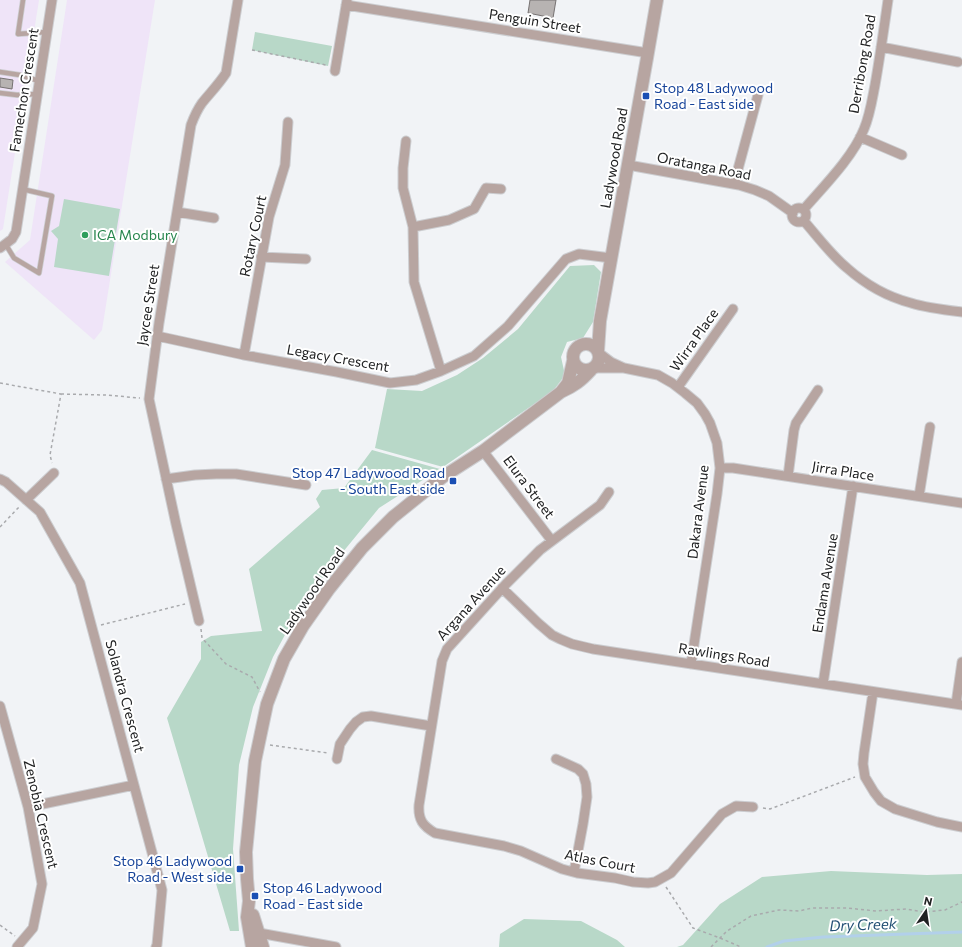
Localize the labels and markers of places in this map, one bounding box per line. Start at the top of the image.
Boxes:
place label: Stop 48 Ladywood Road - East side [654,79,773,112]
marker: Stop 48 Ladywood Road - East side [641,91,651,101]
place label: ICA Modbury [93,226,178,243]
marker: ICA Modbury [80,230,90,240]
place label: Stop 47 Ladywood Road - South East side [292,464,445,497]
marker: Stop 47 Ladywood Road - South East side [448,476,458,486]
place label: Stop 46 Ladywood Road - West side [113,852,232,885]
marker: Stop 46 Ladywood Road - West side [235,864,245,874]
place label: Stop 46 Ladywood Road - East side [263,879,382,912]
marker: Stop 46 Ladywood Road - East side [250,891,260,901]

